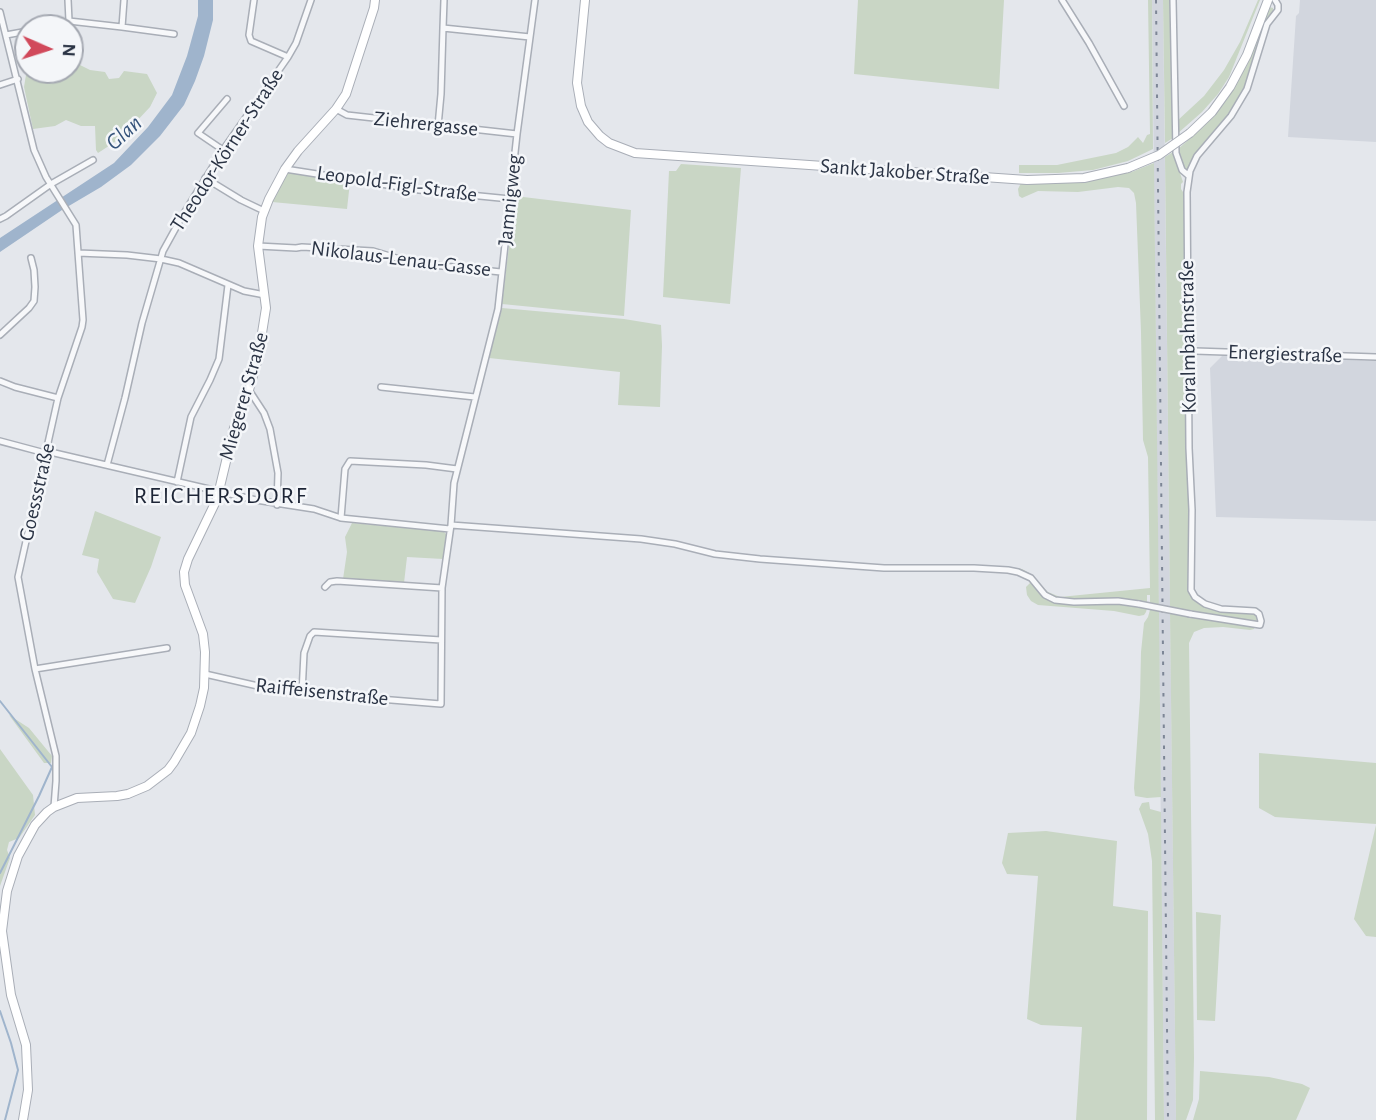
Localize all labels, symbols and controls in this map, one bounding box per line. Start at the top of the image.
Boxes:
north arrow [14,14,84,84]
text: N [59,43,78,57]
street label: Theodor-Körner-Straße [165,64,289,236]
street label: Ziehrergasse [373,106,479,142]
water label: Glan [100,110,148,156]
street label: Jamnigweg [493,153,527,247]
street label: Sankt Jakober Straße [819,154,991,190]
street label: Leopold-Figl-Straße [315,160,479,208]
street label: Nikolaus-Lenau-Gasse [309,235,493,283]
street label: Koralmbahnstraße [1174,260,1202,414]
street label: Miegerer Straße [214,329,274,463]
street label: Energiestraße [1227,339,1343,369]
street label: Goessstraße [14,441,60,543]
district label: REICHERSDORF [135,482,307,510]
street label: Raiffeisenstraße [254,672,390,712]

